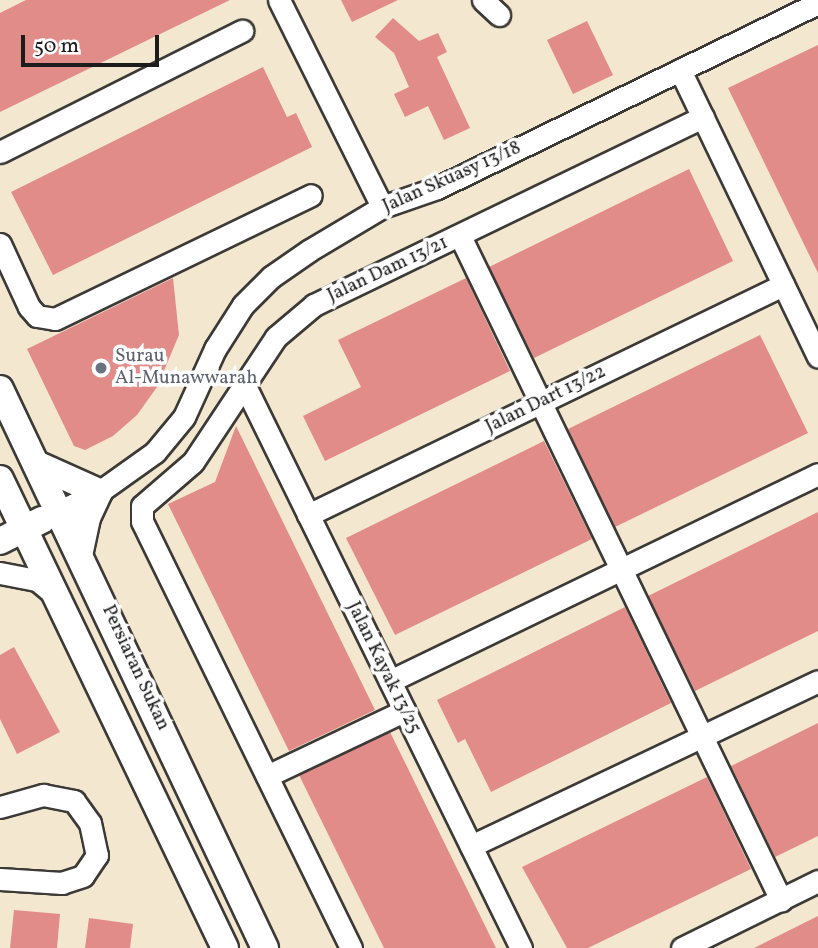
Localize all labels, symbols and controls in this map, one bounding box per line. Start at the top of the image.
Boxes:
scale bar [24,21,163,65]
text: 50 m [34,32,79,61]
street label: Jalan Skuasy 13/18 [379,137,525,219]
street label: Jalan Dam 13/21 [324,232,452,308]
place label: Surau Al-Munawwarah [115,346,258,390]
marker: Surau Al-Munawwarah [93,360,109,376]
street label: Jalan Dart 13/22 [482,361,610,439]
street label: Jalan Kayak 13/25 [341,598,425,738]
street label: Persiaran Sukan [96,602,174,734]

